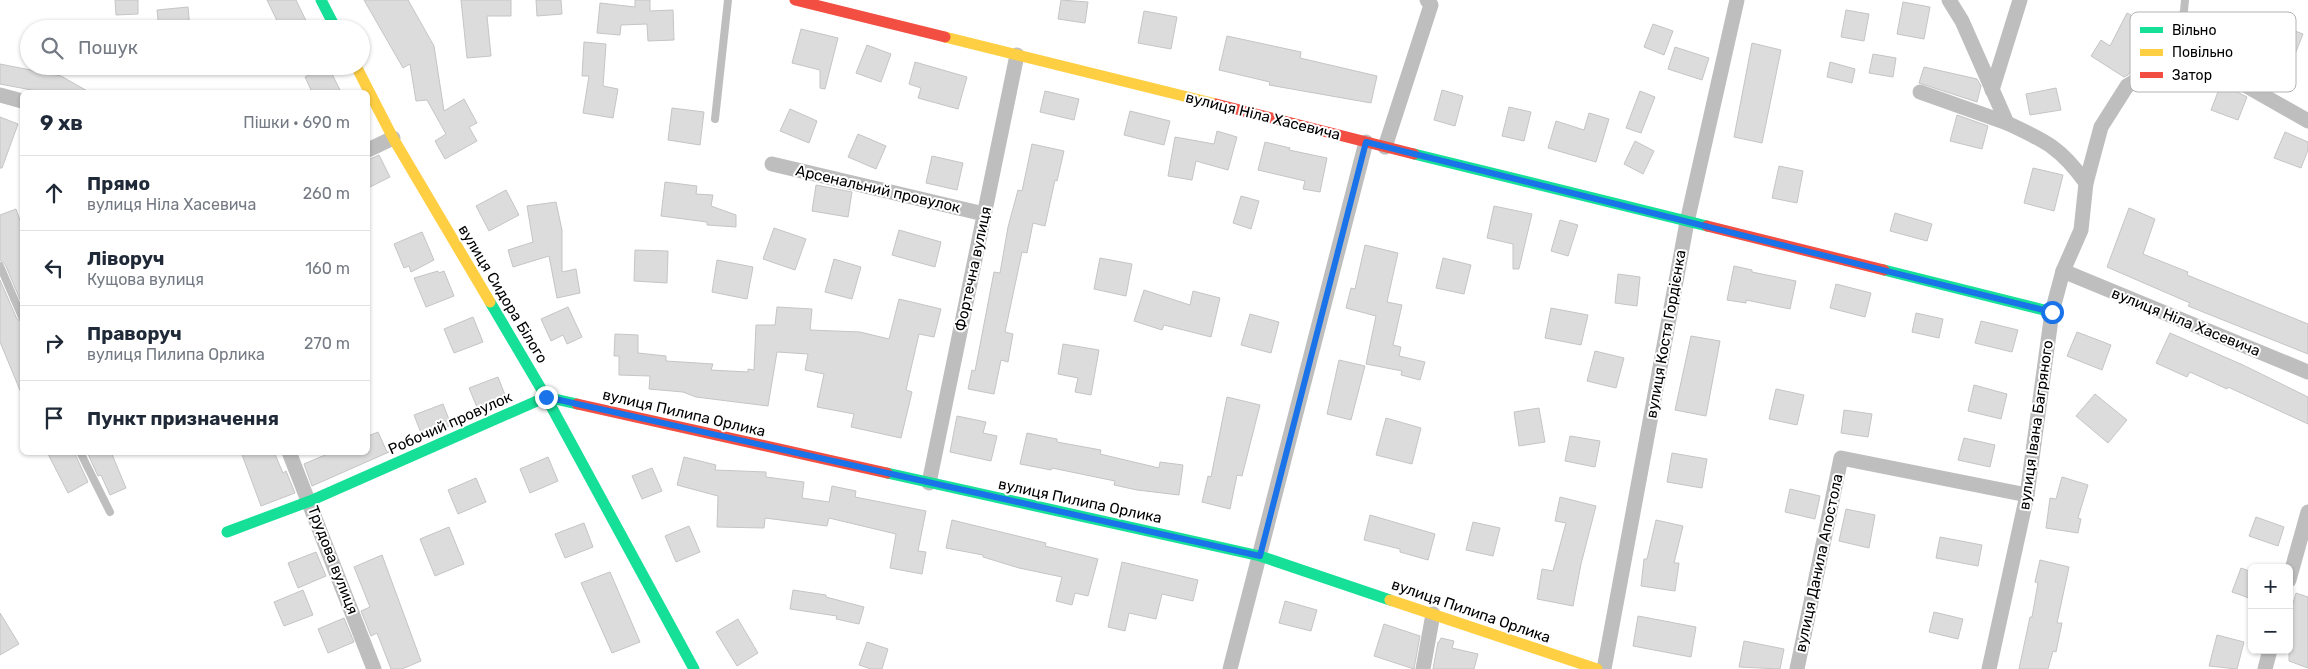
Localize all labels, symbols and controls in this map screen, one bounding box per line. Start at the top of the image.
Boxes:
legend [2130,12,2296,92]
search box [20,20,370,75]
text: Вільно [2172,22,2216,39]
icon: search [38,34,66,62]
text: Пошук [78,36,138,59]
text: Повільно [2172,44,2233,61]
text: Затор [2172,67,2212,84]
street label: вулиця Ніла Хасевича [1184,88,1342,144]
text: 9 хв [40,110,83,135]
text: Пішки · 690 m [243,113,350,132]
street label: Арсенальний провулок [794,161,962,217]
text: Прямо [87,172,150,195]
icon: ahead [40,179,68,207]
text: 260 m [303,184,350,203]
text: вулиця Ніла Хасевича [87,195,256,214]
street label: Фортечна вулиця [951,205,995,333]
street label: вулиця Сидора Білого [455,222,551,366]
text: Ліворуч [87,247,164,270]
street label: вулиця Костя Гордієнка [1642,248,1690,420]
icon: left [40,254,68,282]
text: 160 m [305,259,350,278]
text: Кущова вулиця [87,270,204,289]
street label: вулиця Ніла Хасевича [2109,284,2263,360]
route start [2041,301,2064,324]
text: Праворуч [87,322,182,345]
icon: right [40,329,68,357]
text: 270 m [304,334,350,353]
street label: вулиця Івана Багряного [2015,339,2057,511]
text: вулиця Пилипа Орлика [87,345,265,364]
street label: вулиця Пилипа Орлика [601,385,767,441]
route end [535,386,558,409]
street label: Робочий провулок [385,388,515,458]
icon: arrive [40,404,68,432]
text: Пункт призначення [87,407,279,430]
street label: вулиця Данила Апостола [1791,472,1847,654]
street label: вулиця Пилипа Орлика [997,475,1163,527]
street label: Трудова вулиця [304,503,362,617]
map controls [2248,564,2293,654]
button: + [2248,564,2293,609]
street label: вулиця Пилипа Орлика [1389,575,1553,647]
button: − [2248,609,2293,654]

